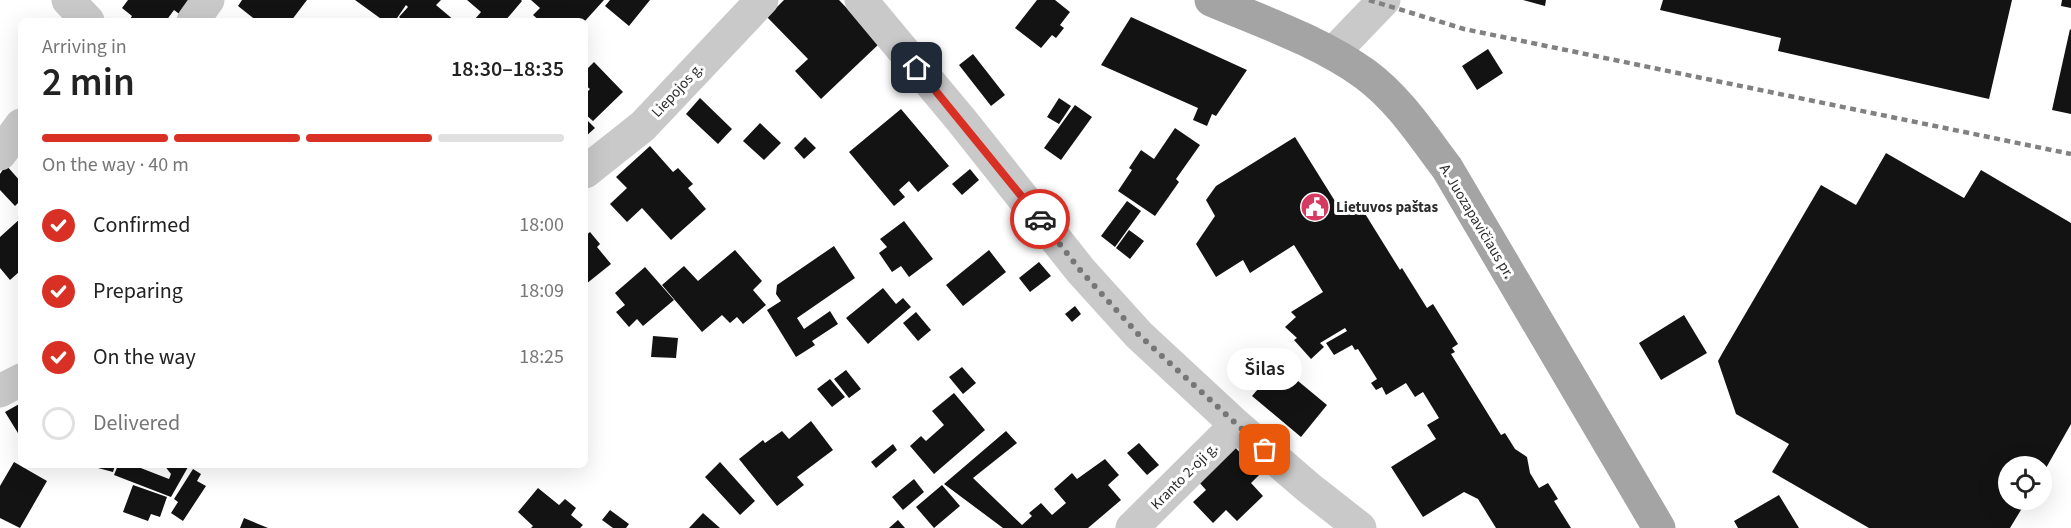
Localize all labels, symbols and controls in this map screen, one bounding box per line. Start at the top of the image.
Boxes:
text: Arriving in [42,33,127,61]
pin [891,42,942,93]
icon: home [900,51,933,84]
text: 18:30–18:35 [451,53,564,85]
text: 2 min [42,55,135,111]
street label: Liepojos g. [647,59,708,122]
text: On the way · 40 m [42,151,189,179]
street label: A. Juozapavičiaus pr. [1434,160,1519,282]
courier [1010,189,1070,249]
public building icon: Lietuvos paštas [1299,191,1331,223]
place label: Lietuvos paštas [1336,197,1438,218]
icon: car [1024,203,1057,236]
icon: check [42,209,75,242]
text: Confirmed [93,209,190,241]
text: 18:00 [519,211,564,239]
icon: check [42,275,75,308]
text: Preparing [93,275,183,307]
text: 18:09 [519,277,564,305]
icon: check [42,341,75,374]
text: On the way [93,341,196,373]
text: 18:25 [519,343,564,371]
callout: Šilas [1228,348,1302,390]
text: Šilas [1244,355,1285,383]
text: Delivered [93,407,180,439]
pin [1239,424,1290,475]
icon: bag [1248,433,1281,466]
street label: Kranto 2-oji g. [1146,438,1223,515]
map controls [1998,456,2052,510]
button: locate [1998,456,2052,510]

